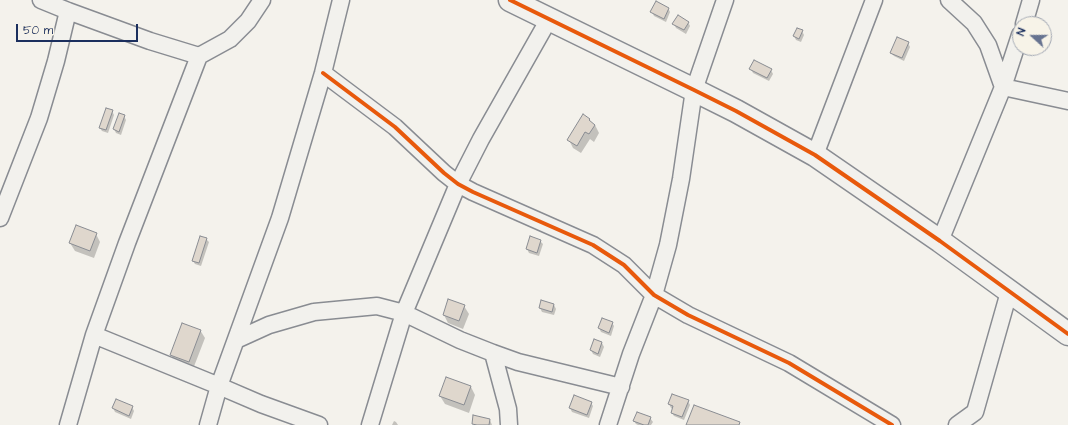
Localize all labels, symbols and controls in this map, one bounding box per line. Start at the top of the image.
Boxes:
scale bar [18,16,140,42]
north arrow [1012,16,1052,56]
text: 50 m [23,22,53,39]
text: N [1013,26,1030,38]

